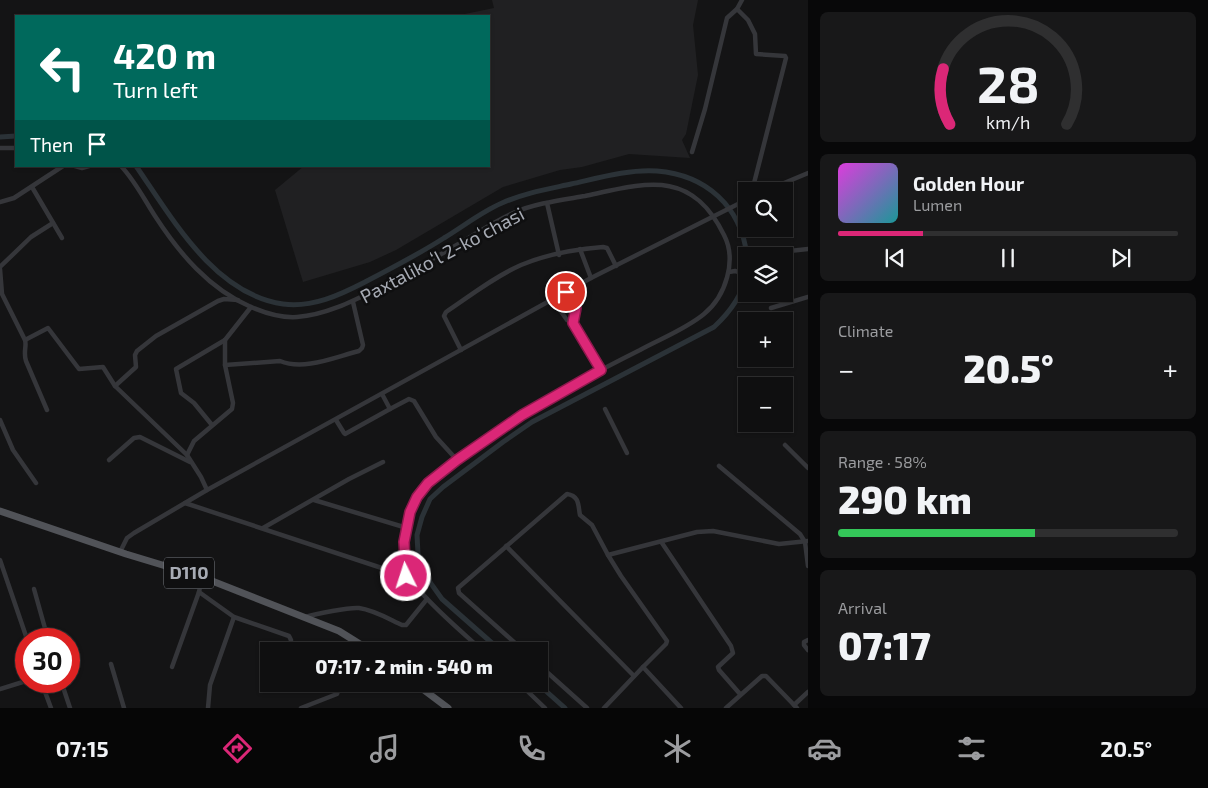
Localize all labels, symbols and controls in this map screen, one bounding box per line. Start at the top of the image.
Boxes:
text: 420 m [113,34,216,76]
icon: left [30,35,95,100]
text: 28 [977,51,1039,113]
text: Turn left [113,76,198,102]
text: km/h [986,111,1030,133]
icon: arrive [83,130,111,158]
text: Then [30,133,73,156]
text: Golden Hour [913,172,1024,195]
map controls [738,182,793,432]
button: search [738,182,793,237]
text: Lumen [913,195,962,214]
street label: Paxtalikoʻl 2-koʻchasi [356,202,528,308]
icon: previous [881,244,909,272]
icon: pause [994,244,1022,272]
icon: next [1107,244,1135,272]
button: layers [738,247,793,302]
pin [545,271,587,313]
icon: arrive [552,278,580,306]
button: + [738,312,793,367]
text: Climate [838,321,893,340]
text: 20.5° [963,345,1054,391]
text: − [838,352,854,386]
text: + [1163,352,1178,386]
button: − [738,377,793,432]
text: Range · 58% [838,452,927,471]
text: 290 km [838,476,972,522]
position arrow [379,549,431,601]
road number: D110 [164,558,214,588]
text: Arrival [838,598,887,617]
text: 07:17 [838,622,931,668]
speed limit sign: 30 [15,628,80,693]
text: 07:17 · 2 min · 540 m [315,655,493,678]
icon: directions [220,731,255,766]
icon: music [367,731,402,766]
icon: phone [514,731,549,766]
icon: climate [660,731,695,766]
icon: car [807,731,842,766]
icon: filters [954,731,989,766]
text: 07:15 [56,735,109,761]
text: 20.5° [1100,735,1152,761]

